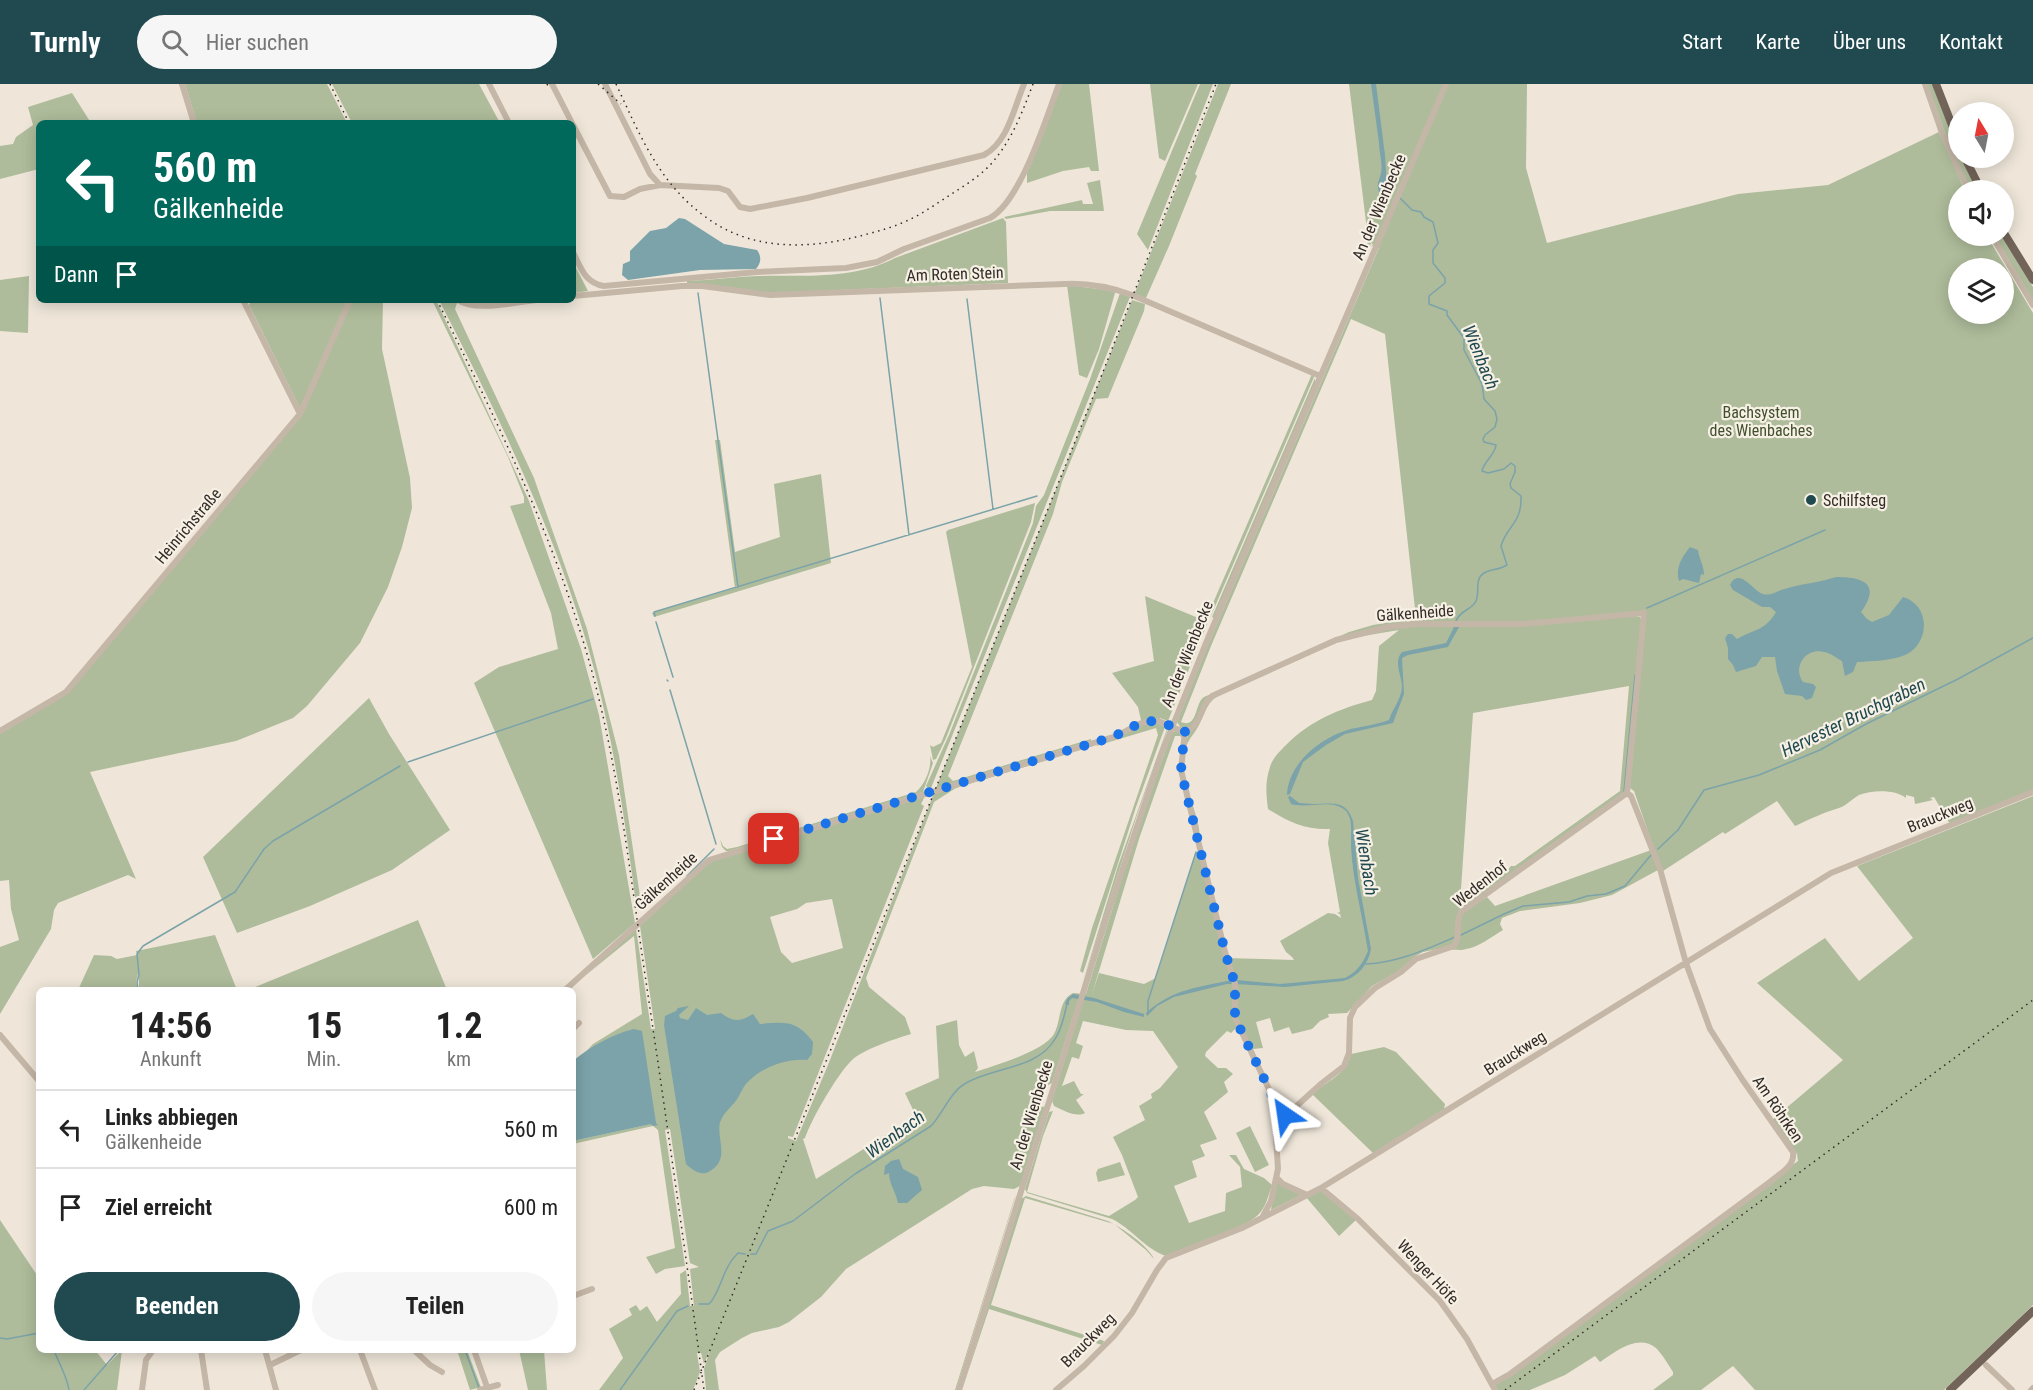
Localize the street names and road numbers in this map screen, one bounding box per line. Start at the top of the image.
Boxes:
street label: An der Wienbecke [1348,151,1410,263]
street label: Am Roten Stein [906,263,1004,285]
street label: Heinrichstraße [151,484,225,568]
street label: An der Wienbecke [1157,598,1217,710]
street label: Gälkenheide [1376,601,1454,625]
street label: Brauckweg [1904,793,1976,837]
street label: Gälkenheide [631,848,701,914]
street label: Wedenhof [1449,857,1511,911]
street label: Brauckweg [1481,1027,1549,1079]
street label: An der Wienbecke [1005,1058,1057,1172]
street label: Am Röhrken [1749,1072,1807,1146]
street label: Wenger Höfe [1393,1236,1463,1308]
street label: Brauckweg [1057,1309,1119,1371]

